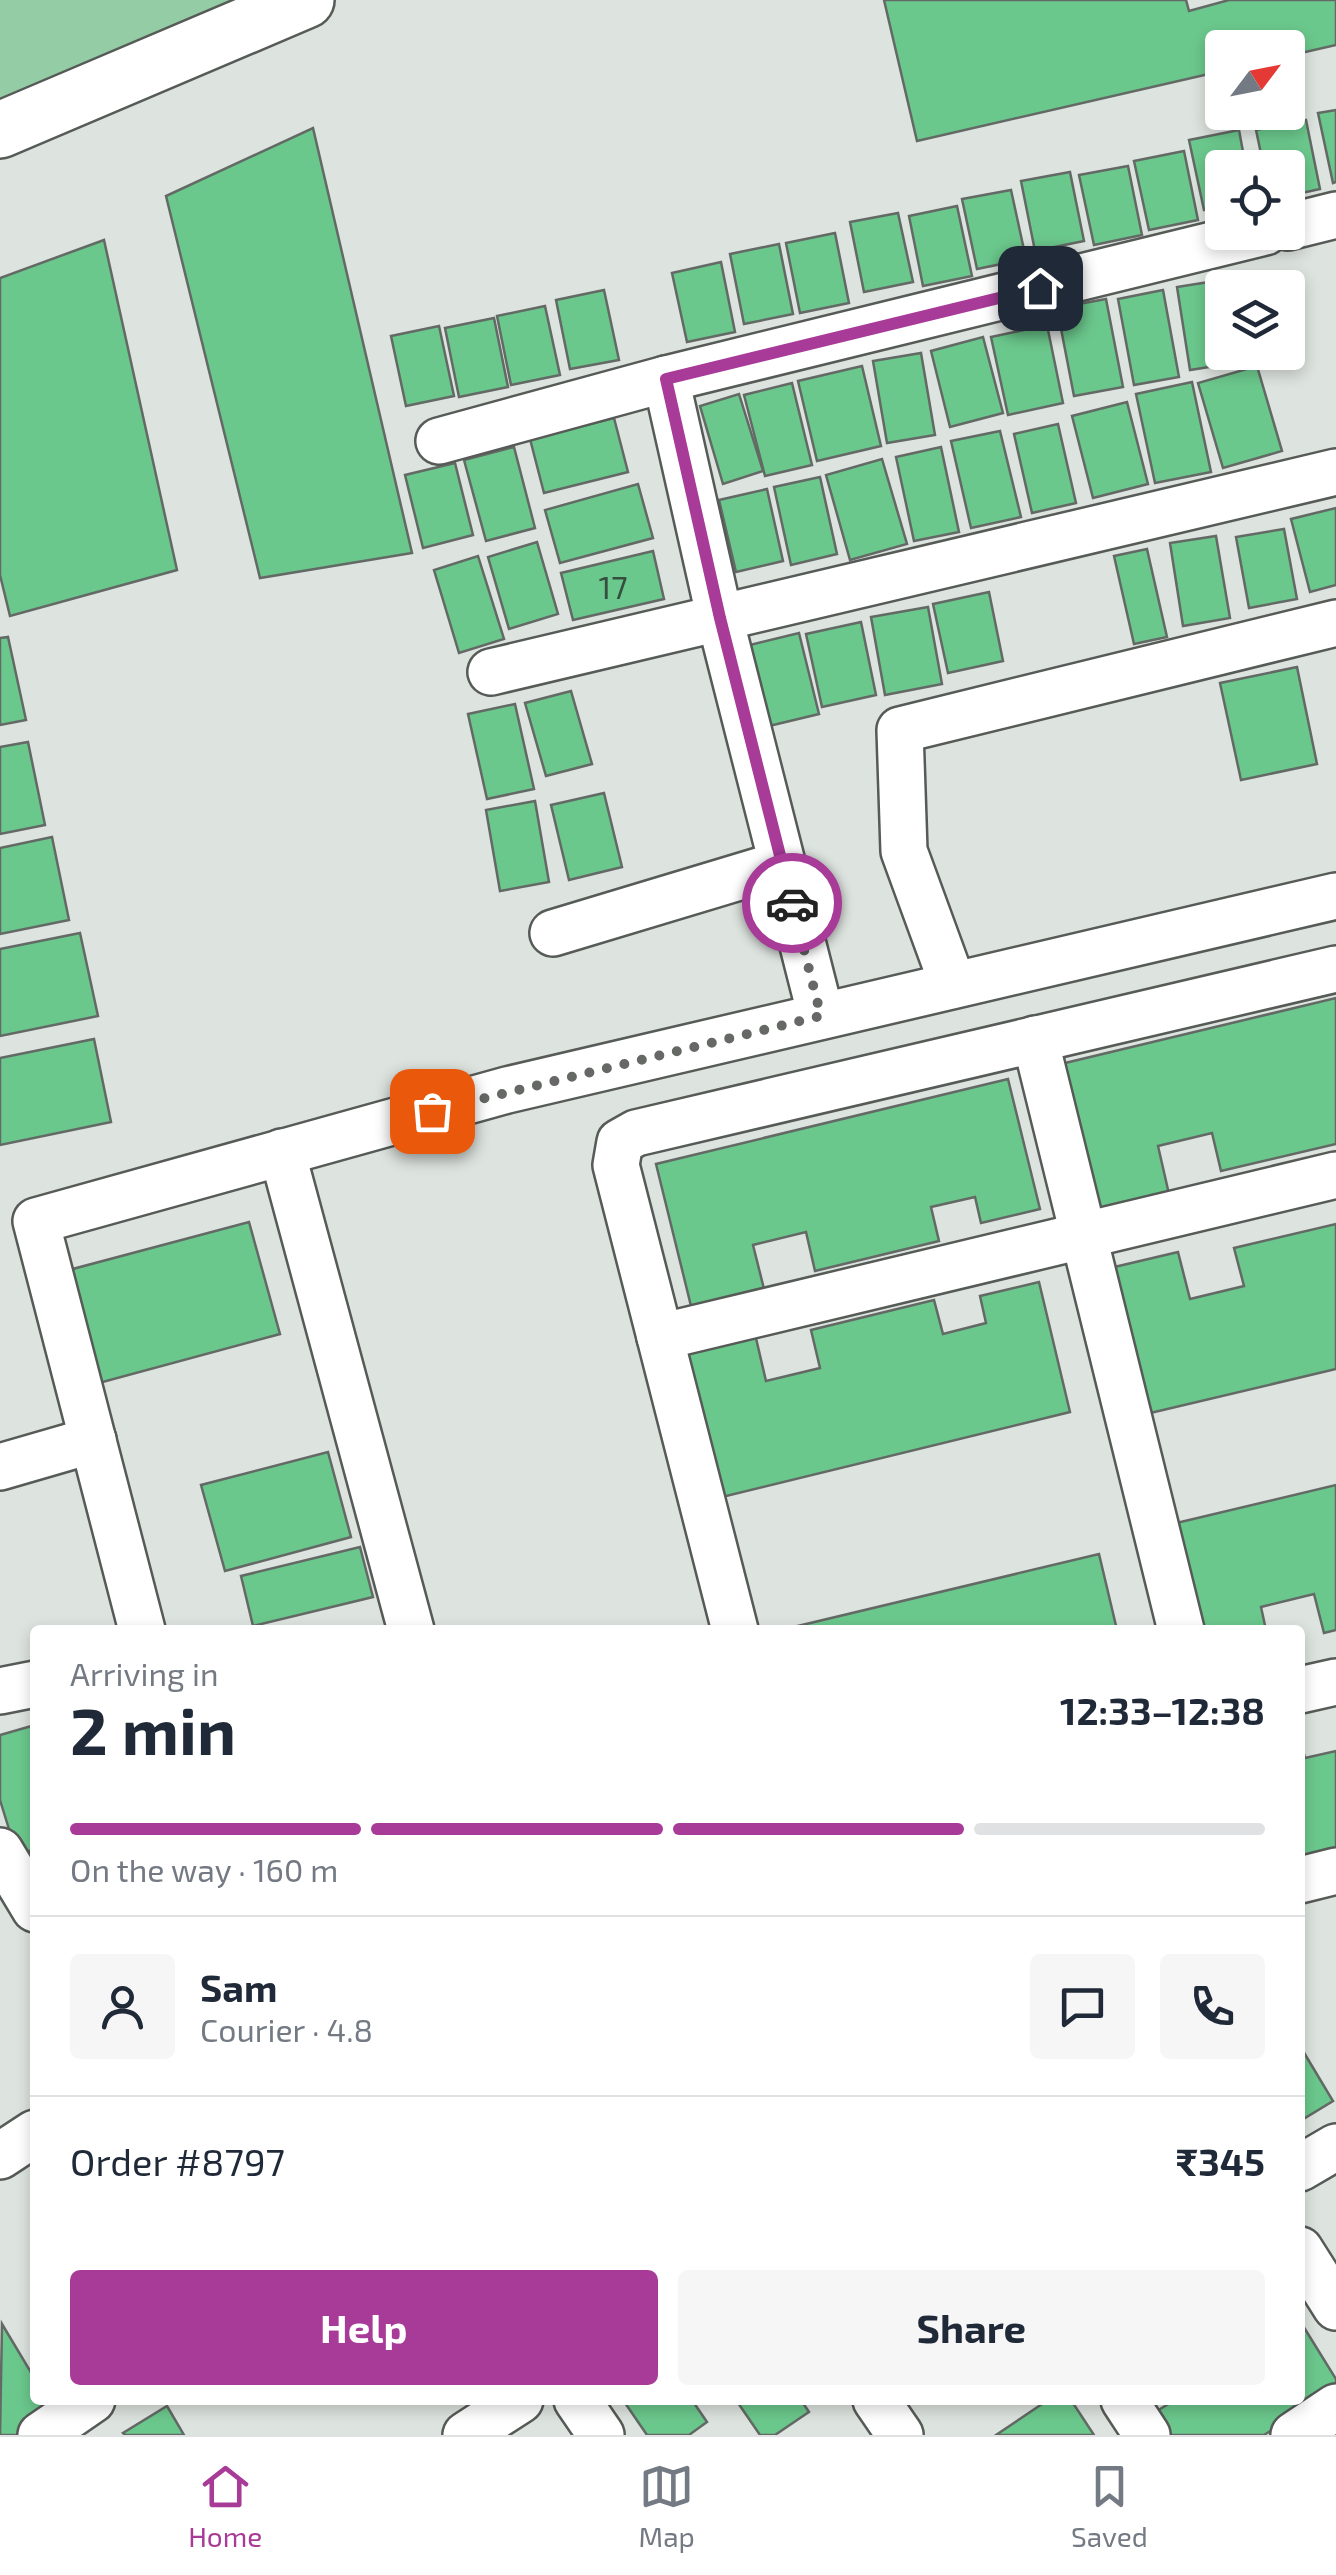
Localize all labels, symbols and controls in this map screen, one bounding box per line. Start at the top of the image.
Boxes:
north arrow [1205,30,1305,130]
map controls [1205,30,1305,370]
button: locate [1205,150,1305,250]
pin [998,246,1083,331]
icon: home [1013,261,1068,316]
button: layers [1205,270,1305,370]
house number: 17 [598,567,628,605]
courier [742,853,842,953]
icon: car [765,876,820,931]
pin [390,1069,475,1154]
icon: bag [405,1084,460,1139]
text: Arriving in [70,1654,219,1692]
text: 12:33–12:38 [1060,1687,1265,1733]
text: 2 min [70,1690,236,1768]
text: On the way · 160 m [70,1850,338,1888]
button: person [70,1954,175,2059]
button: chat [1030,1954,1135,2059]
button: phone [1160,1954,1265,2059]
text: Sam [200,1964,277,2010]
text: Courier · 4.8 [200,2010,373,2048]
text: Order #8797 [70,2138,285,2184]
text: ₹345 [1176,2138,1265,2184]
button: Help [70,2270,658,2385]
button: Share [678,2270,1265,2385]
tab: Home [188,2459,262,2553]
tab: Map [639,2459,695,2553]
tab: Saved [1071,2459,1148,2553]

